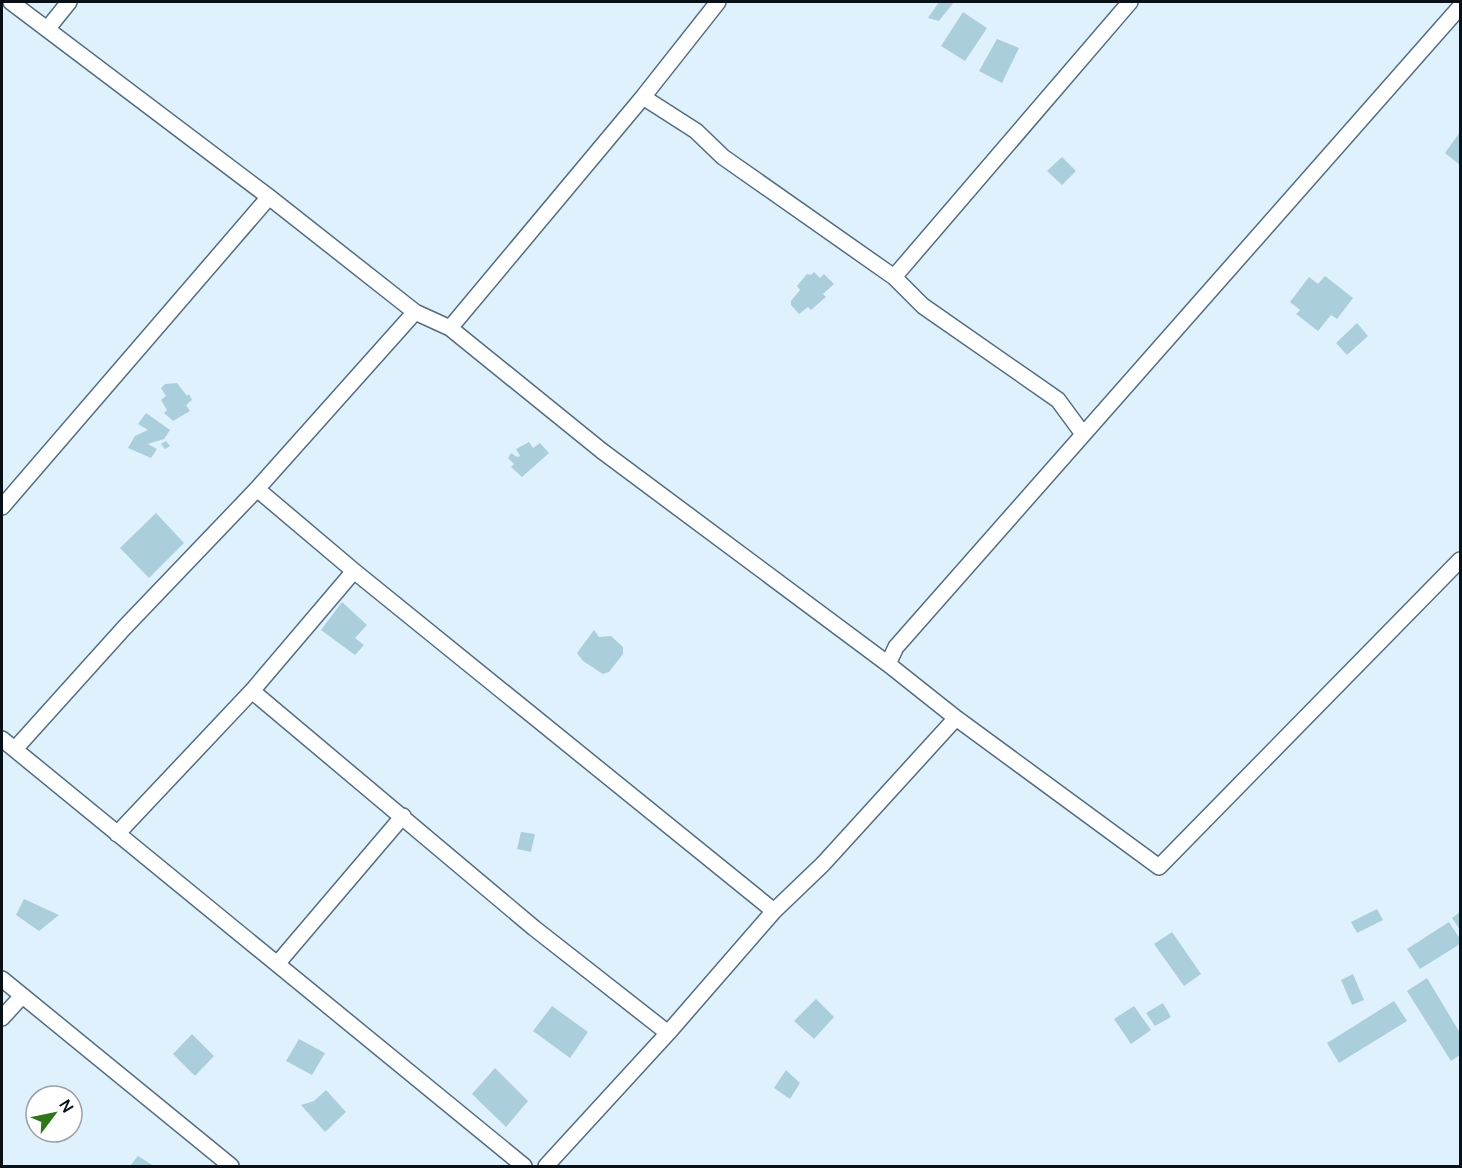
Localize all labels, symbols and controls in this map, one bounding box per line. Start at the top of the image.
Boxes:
north arrow [24,1084,84,1144]
text: N [54,1095,79,1117]

